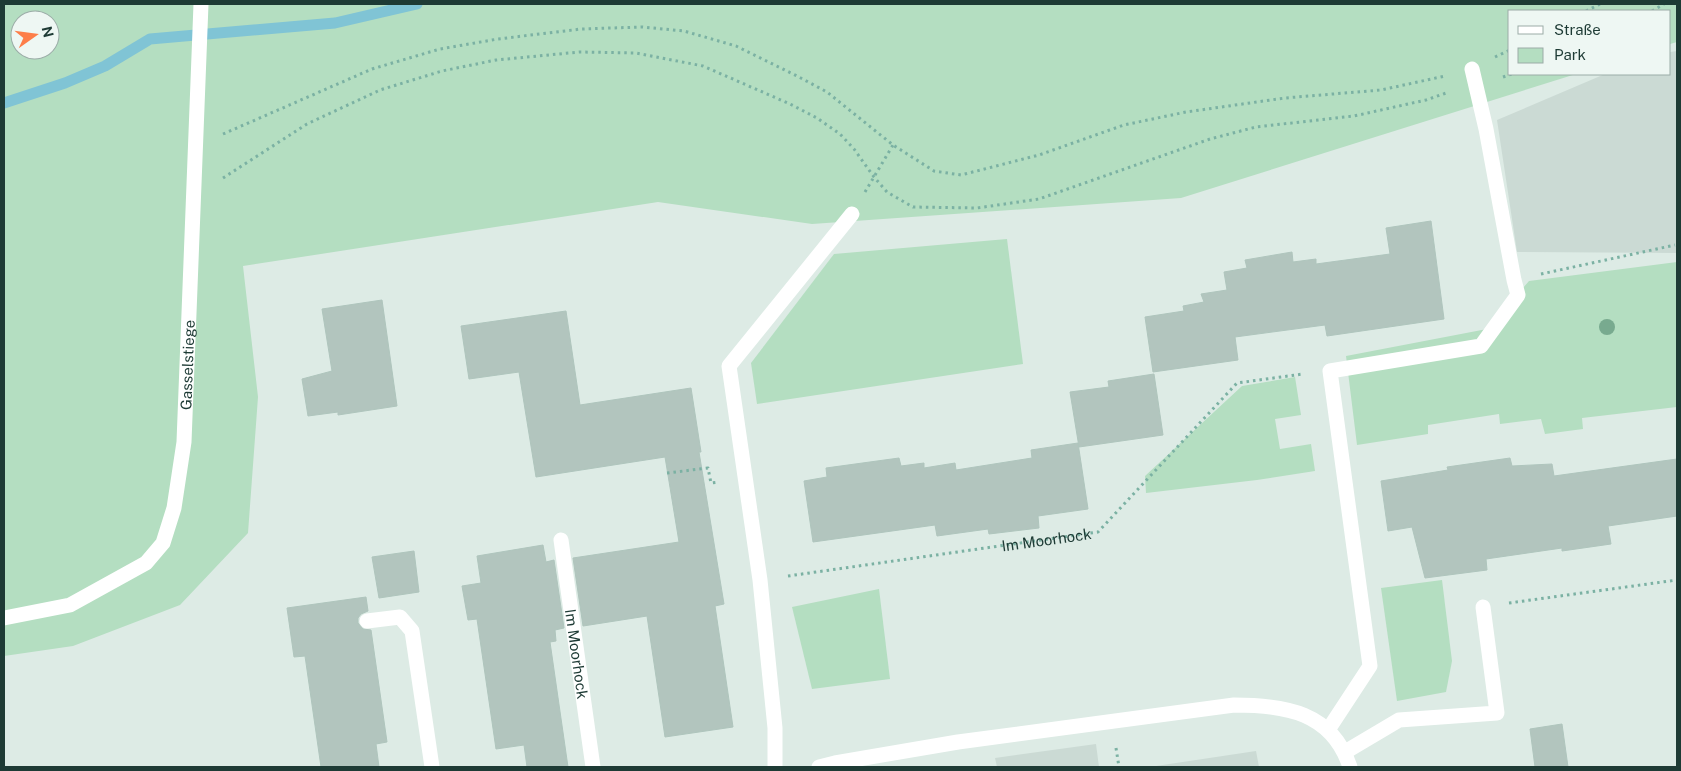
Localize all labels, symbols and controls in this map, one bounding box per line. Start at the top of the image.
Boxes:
north arrow [10,10,60,60]
legend [1508,10,1671,75]
text: Straße [1554,21,1601,38]
text: N [39,25,57,39]
text: Park [1554,46,1586,63]
street label: Gasselstiege [177,319,197,410]
street label: Im Moorhock [1000,525,1092,554]
street label: Im Moorhock [562,608,592,700]

